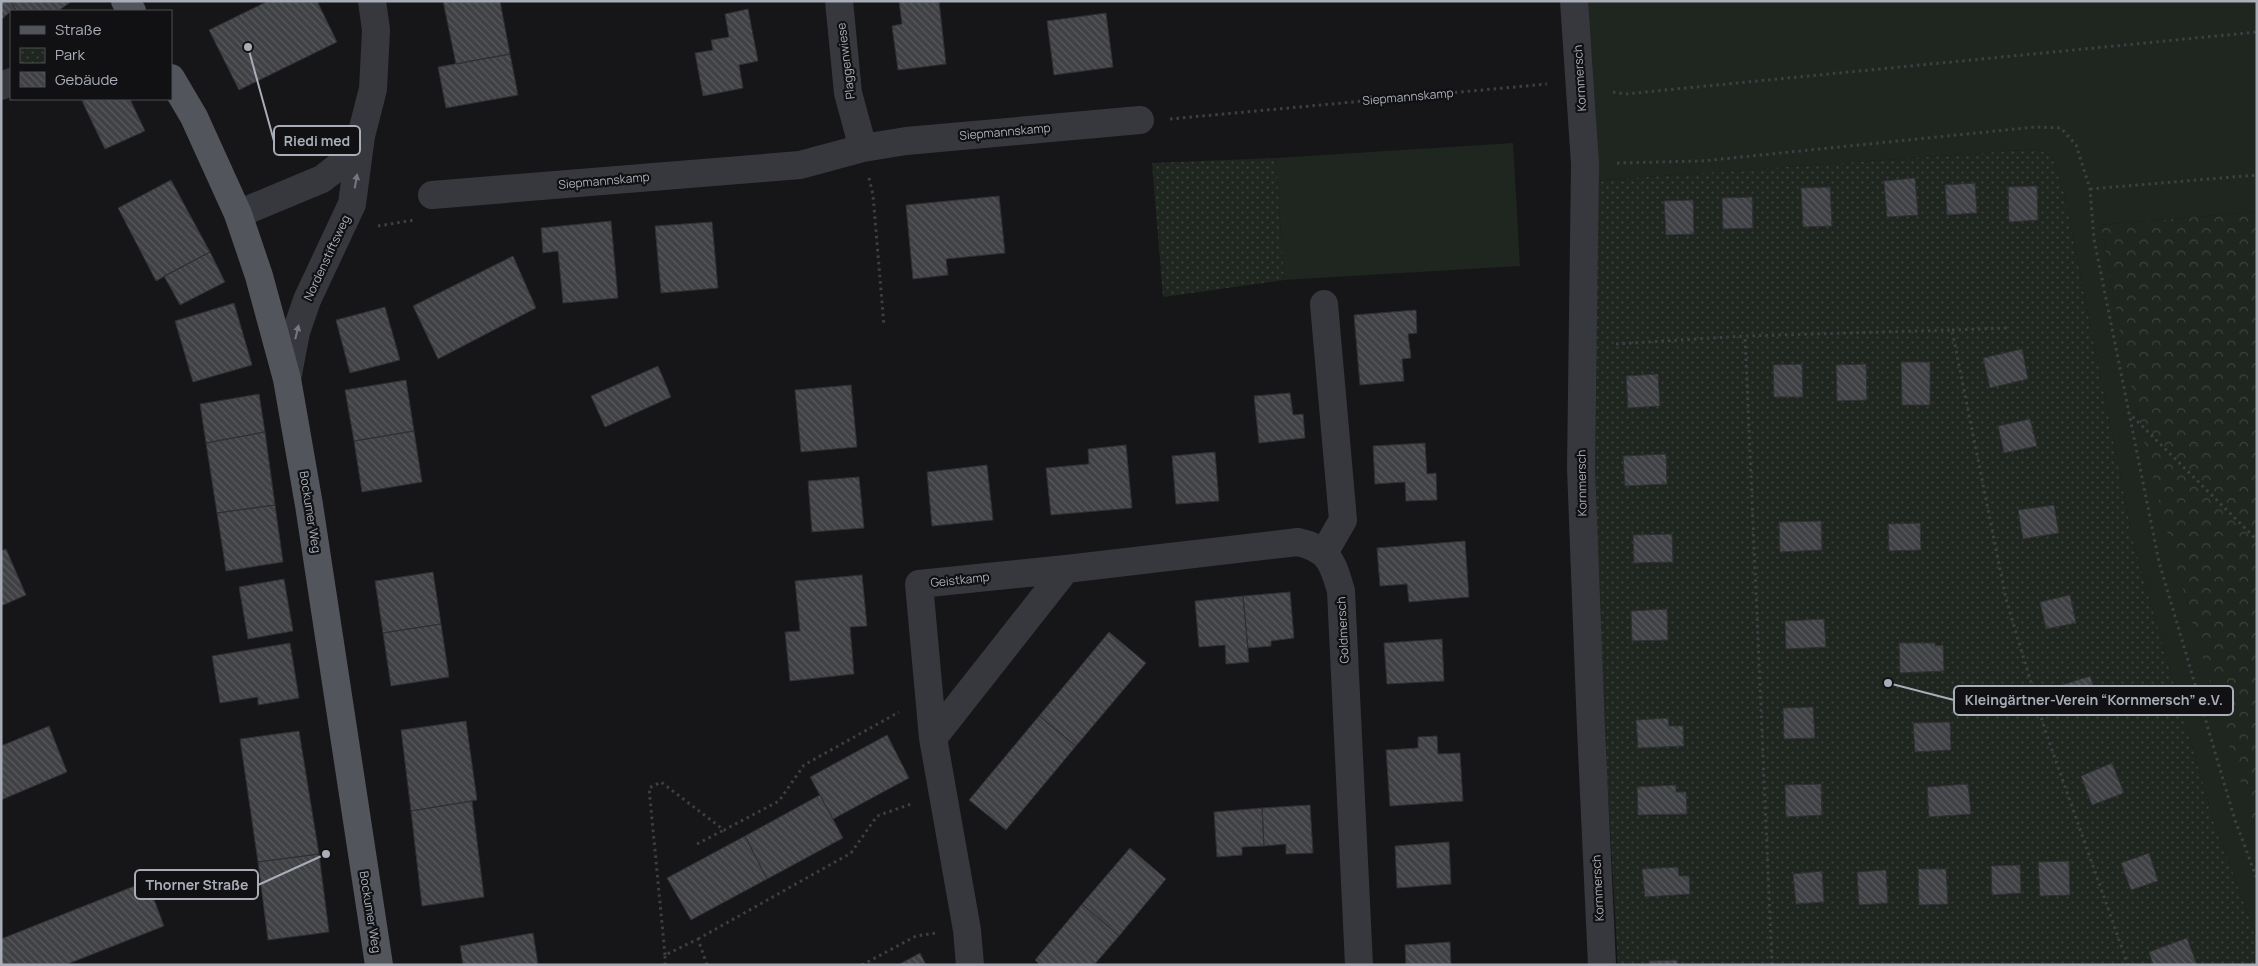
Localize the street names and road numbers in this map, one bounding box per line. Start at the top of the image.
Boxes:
street label: Plaggenwiese [832,22,859,100]
street label: Kornmersch [1569,44,1590,112]
street label: Siepmannskamp [1362,84,1454,109]
street label: Siepmannskamp [959,119,1051,144]
street label: Siepmannskamp [558,168,650,193]
street label: Nordenstiftsweg [299,212,354,303]
street label: Kornmersch [1572,450,1591,516]
street label: Bockumer Weg [296,470,325,554]
street label: Geistkamp [930,568,990,591]
street label: Goldmersch [1332,596,1353,664]
street label: Kornmersch [1587,854,1608,922]
street label: Bockumer Weg [356,870,385,954]

